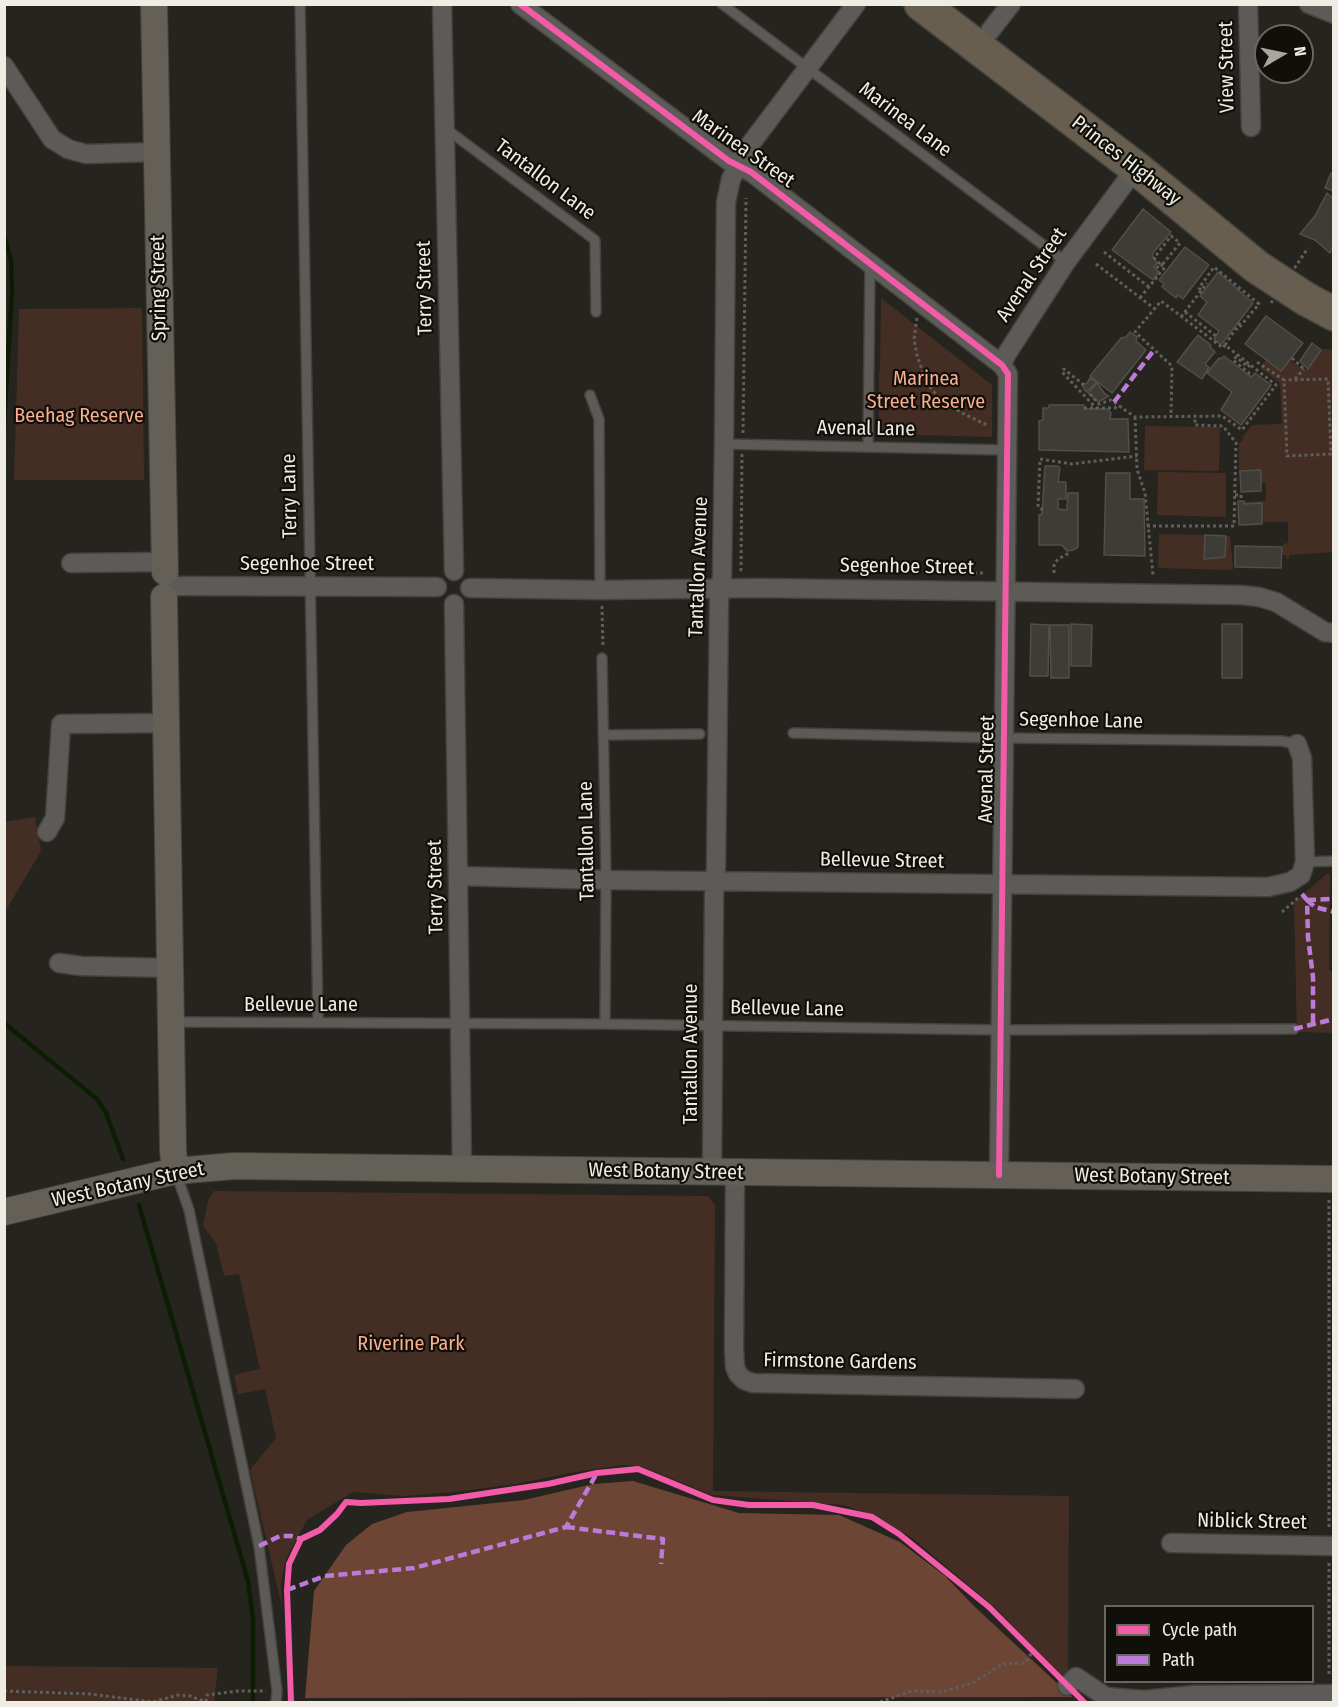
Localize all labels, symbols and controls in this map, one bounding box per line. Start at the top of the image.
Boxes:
street label: View Street [1214,21,1240,113]
north arrow [1254,24,1314,84]
text: N [1290,45,1310,58]
street label: Marinea Lane [854,77,956,163]
street label: Marinea Street [687,105,799,193]
street label: Princes Highway [1066,111,1186,211]
street label: Tantallon Lane [490,134,600,226]
street label: Avenal Street [992,223,1072,327]
street label: Spring Street [146,235,172,341]
street label: Terry Street [412,240,438,336]
park label: Marinea Street Reserve [867,367,985,414]
park label: Beehag Reserve [14,404,144,428]
street label: Avenal Lane [817,416,915,442]
street label: Terry Lane [277,454,303,538]
street label: Tantallon Avenue [685,496,713,638]
street label: Segenhoe Street [240,552,374,576]
street label: Segenhoe Street [840,554,974,580]
street label: Segenhoe Lane [1019,708,1143,734]
street label: Avenal Street [974,715,1000,823]
street label: Tantallon Lane [574,781,600,901]
street label: Terry Street [423,839,449,935]
street label: Bellevue Street [820,848,944,874]
street label: Tantallon Avenue [679,984,703,1124]
street label: Bellevue Lane [244,993,358,1017]
street label: Bellevue Lane [730,996,844,1022]
street label: West Botany Street [50,1157,206,1213]
street label: West Botany Street [588,1159,744,1185]
street label: West Botany Street [1074,1164,1230,1190]
park label: Riverine Park [357,1332,465,1356]
street label: Firmstone Gardens [763,1349,917,1375]
street label: Niblick Street [1197,1509,1307,1535]
legend [1104,1605,1314,1683]
text: Cycle path [1162,1619,1237,1641]
text: Path [1162,1649,1195,1671]

